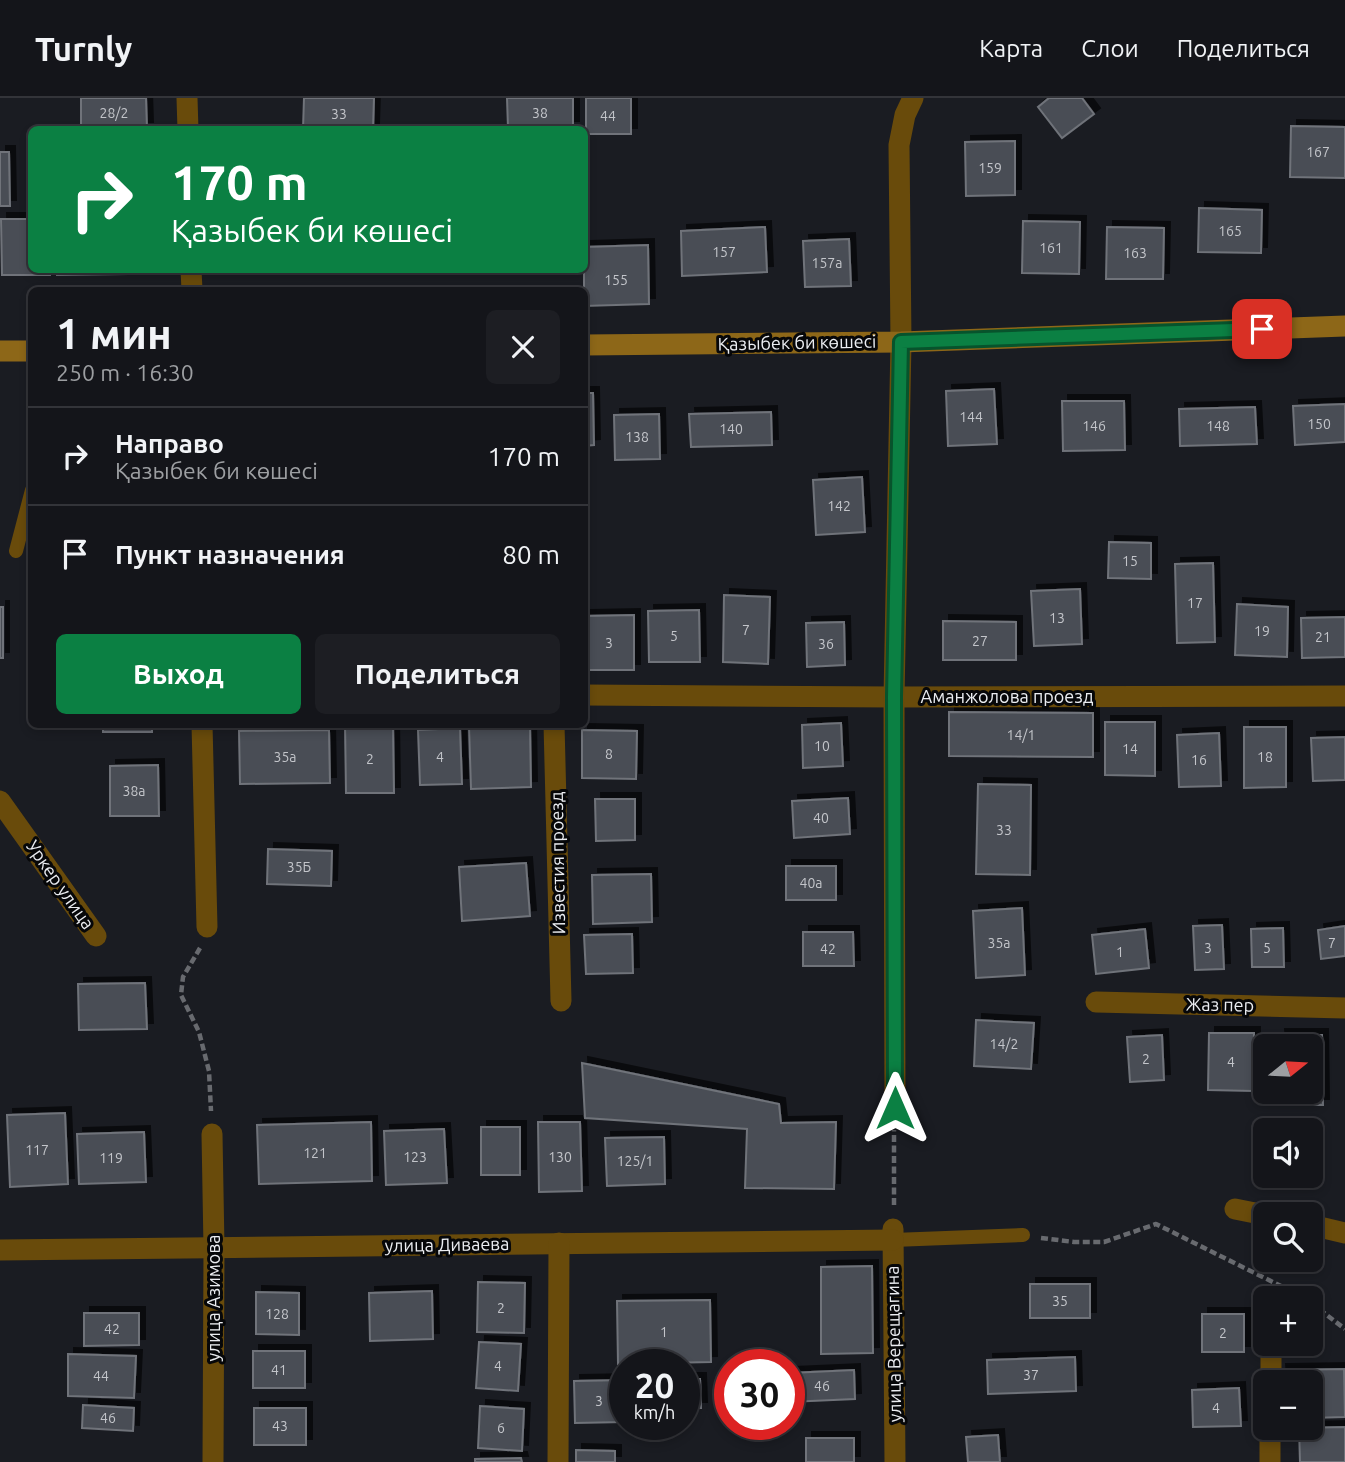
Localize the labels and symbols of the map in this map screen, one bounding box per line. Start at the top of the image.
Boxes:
house number: 28/2 [100,105,128,121]
house number: 38 [532,105,548,121]
house number: 33 [331,106,347,122]
house number: 44 [600,108,616,124]
house number: 167 [1306,144,1330,160]
house number: 159 [978,160,1002,176]
house number: 165 [1218,223,1242,239]
house number: 161 [1039,240,1063,256]
house number: 157 [712,244,736,260]
house number: 163 [1123,245,1147,261]
house number: 157а [812,255,842,271]
house number: 155 [604,272,628,288]
pin [1232,299,1292,359]
street label: Қазыбек би көшесі [717,331,876,353]
house number: 144 [959,409,983,425]
house number: 150 [1307,416,1331,432]
house number: 146 [1082,418,1106,434]
house number: 148 [1206,418,1230,434]
house number: 140 [719,421,743,437]
house number: 138 [625,429,649,445]
house number: 142 [827,498,851,514]
house number: 15 [1122,553,1138,569]
house number: 17 [1187,595,1203,611]
house number: 13 [1049,610,1065,626]
house number: 7 [742,622,750,638]
house number: 19 [1254,623,1270,639]
house number: 5 [670,628,678,644]
house number: 21 [1315,629,1331,645]
house number: 27 [972,633,988,649]
house number: 3 [605,635,613,651]
house number: 36 [818,636,834,652]
street label: Аманжолова проезд [921,686,1094,706]
house number: 14/1 [1007,727,1035,743]
house number: 10 [814,738,830,754]
house number: 14 [1122,741,1138,757]
house number: 8 [605,746,613,762]
house number: 35а [274,749,297,765]
house number: 4 [436,749,444,765]
house number: 18 [1257,749,1273,765]
house number: 2 [366,751,374,767]
house number: 16 [1191,752,1207,768]
house number: 38а [123,783,146,799]
street label: Известия проезд [546,791,568,935]
house number: 40 [813,810,829,826]
house number: 33 [996,822,1012,838]
street label: Уркер улица [23,836,99,932]
house number: 35Б [287,859,311,875]
house number: 40а [800,875,823,891]
house number: 35а [988,935,1011,951]
house number: 7 [1328,935,1336,951]
house number: 3 [1204,940,1212,956]
house number: 5 [1263,940,1271,956]
house number: 42 [820,941,836,957]
house number: 1 [1116,944,1124,960]
street label: Жаз пер [1186,993,1254,1015]
north arrow [1253,1034,1323,1104]
house number: 14/2 [990,1036,1018,1052]
house number: 2 [1142,1051,1150,1067]
house number: 4 [1227,1054,1235,1070]
position arrow [858,1071,932,1145]
house number: 117 [25,1142,49,1158]
house number: 121 [303,1145,327,1161]
house number: 123 [403,1149,427,1165]
house number: 130 [548,1149,572,1165]
house number: 119 [99,1150,123,1166]
house number: 125/1 [617,1153,653,1169]
street label: улица Диваева [384,1233,510,1255]
street label: улица Азимова [203,1234,223,1362]
street label: улица Верещагина [882,1265,904,1423]
house number: 35 [1052,1293,1068,1309]
house number: 2 [497,1300,505,1316]
house number: 128 [265,1306,289,1322]
house number: 42 [104,1321,120,1337]
house number: 1 [660,1324,668,1340]
house number: 2 [1219,1325,1227,1341]
speed limit sign: 30 [714,1349,805,1440]
house number: 4 [494,1358,502,1374]
house number: 41 [271,1362,287,1378]
house number: 37 [1023,1367,1039,1383]
house number: 44 [93,1368,109,1384]
house number: 46 [814,1378,830,1394]
house number: 3 [595,1393,603,1409]
house number: 4 [1212,1400,1220,1416]
house number: 46 [100,1410,116,1426]
house number: 43 [272,1418,288,1434]
house number: 6 [497,1420,505,1436]

